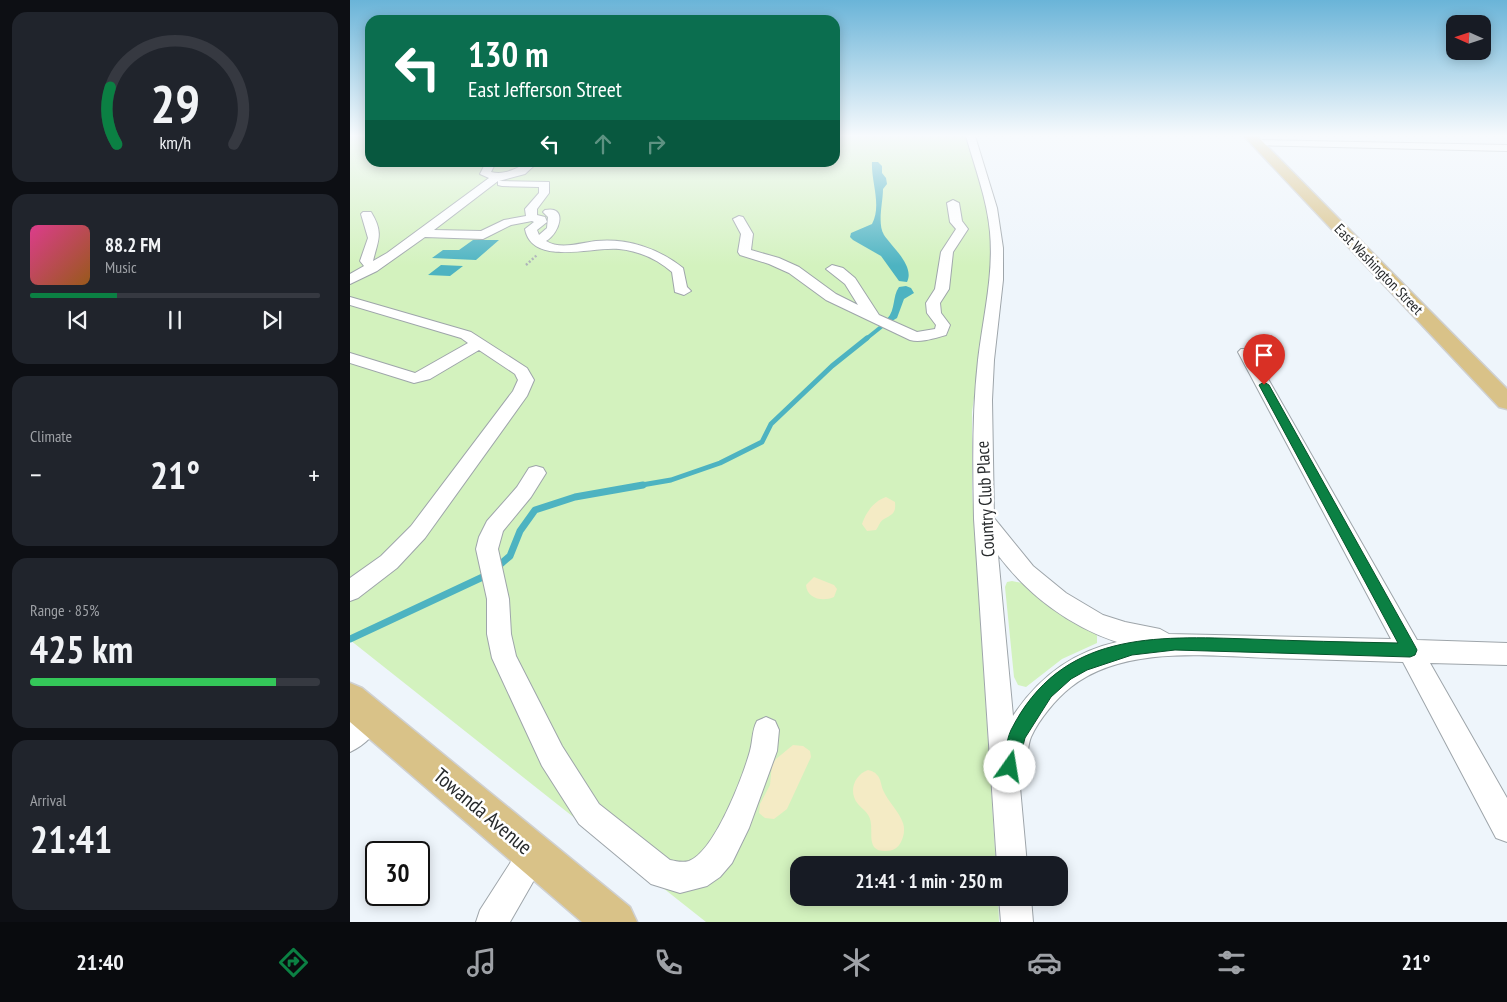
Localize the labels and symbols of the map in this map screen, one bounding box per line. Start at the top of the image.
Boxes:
north arrow [1446,15,1491,60]
street label: East Washington Street [1331,219,1427,319]
pin [1243,334,1285,385]
street label: Country Club Place [970,440,1000,558]
position arrow [983,740,1035,792]
street label: Towanda Avenue [428,762,538,860]
speed limit sign: 30 [365,841,430,906]

